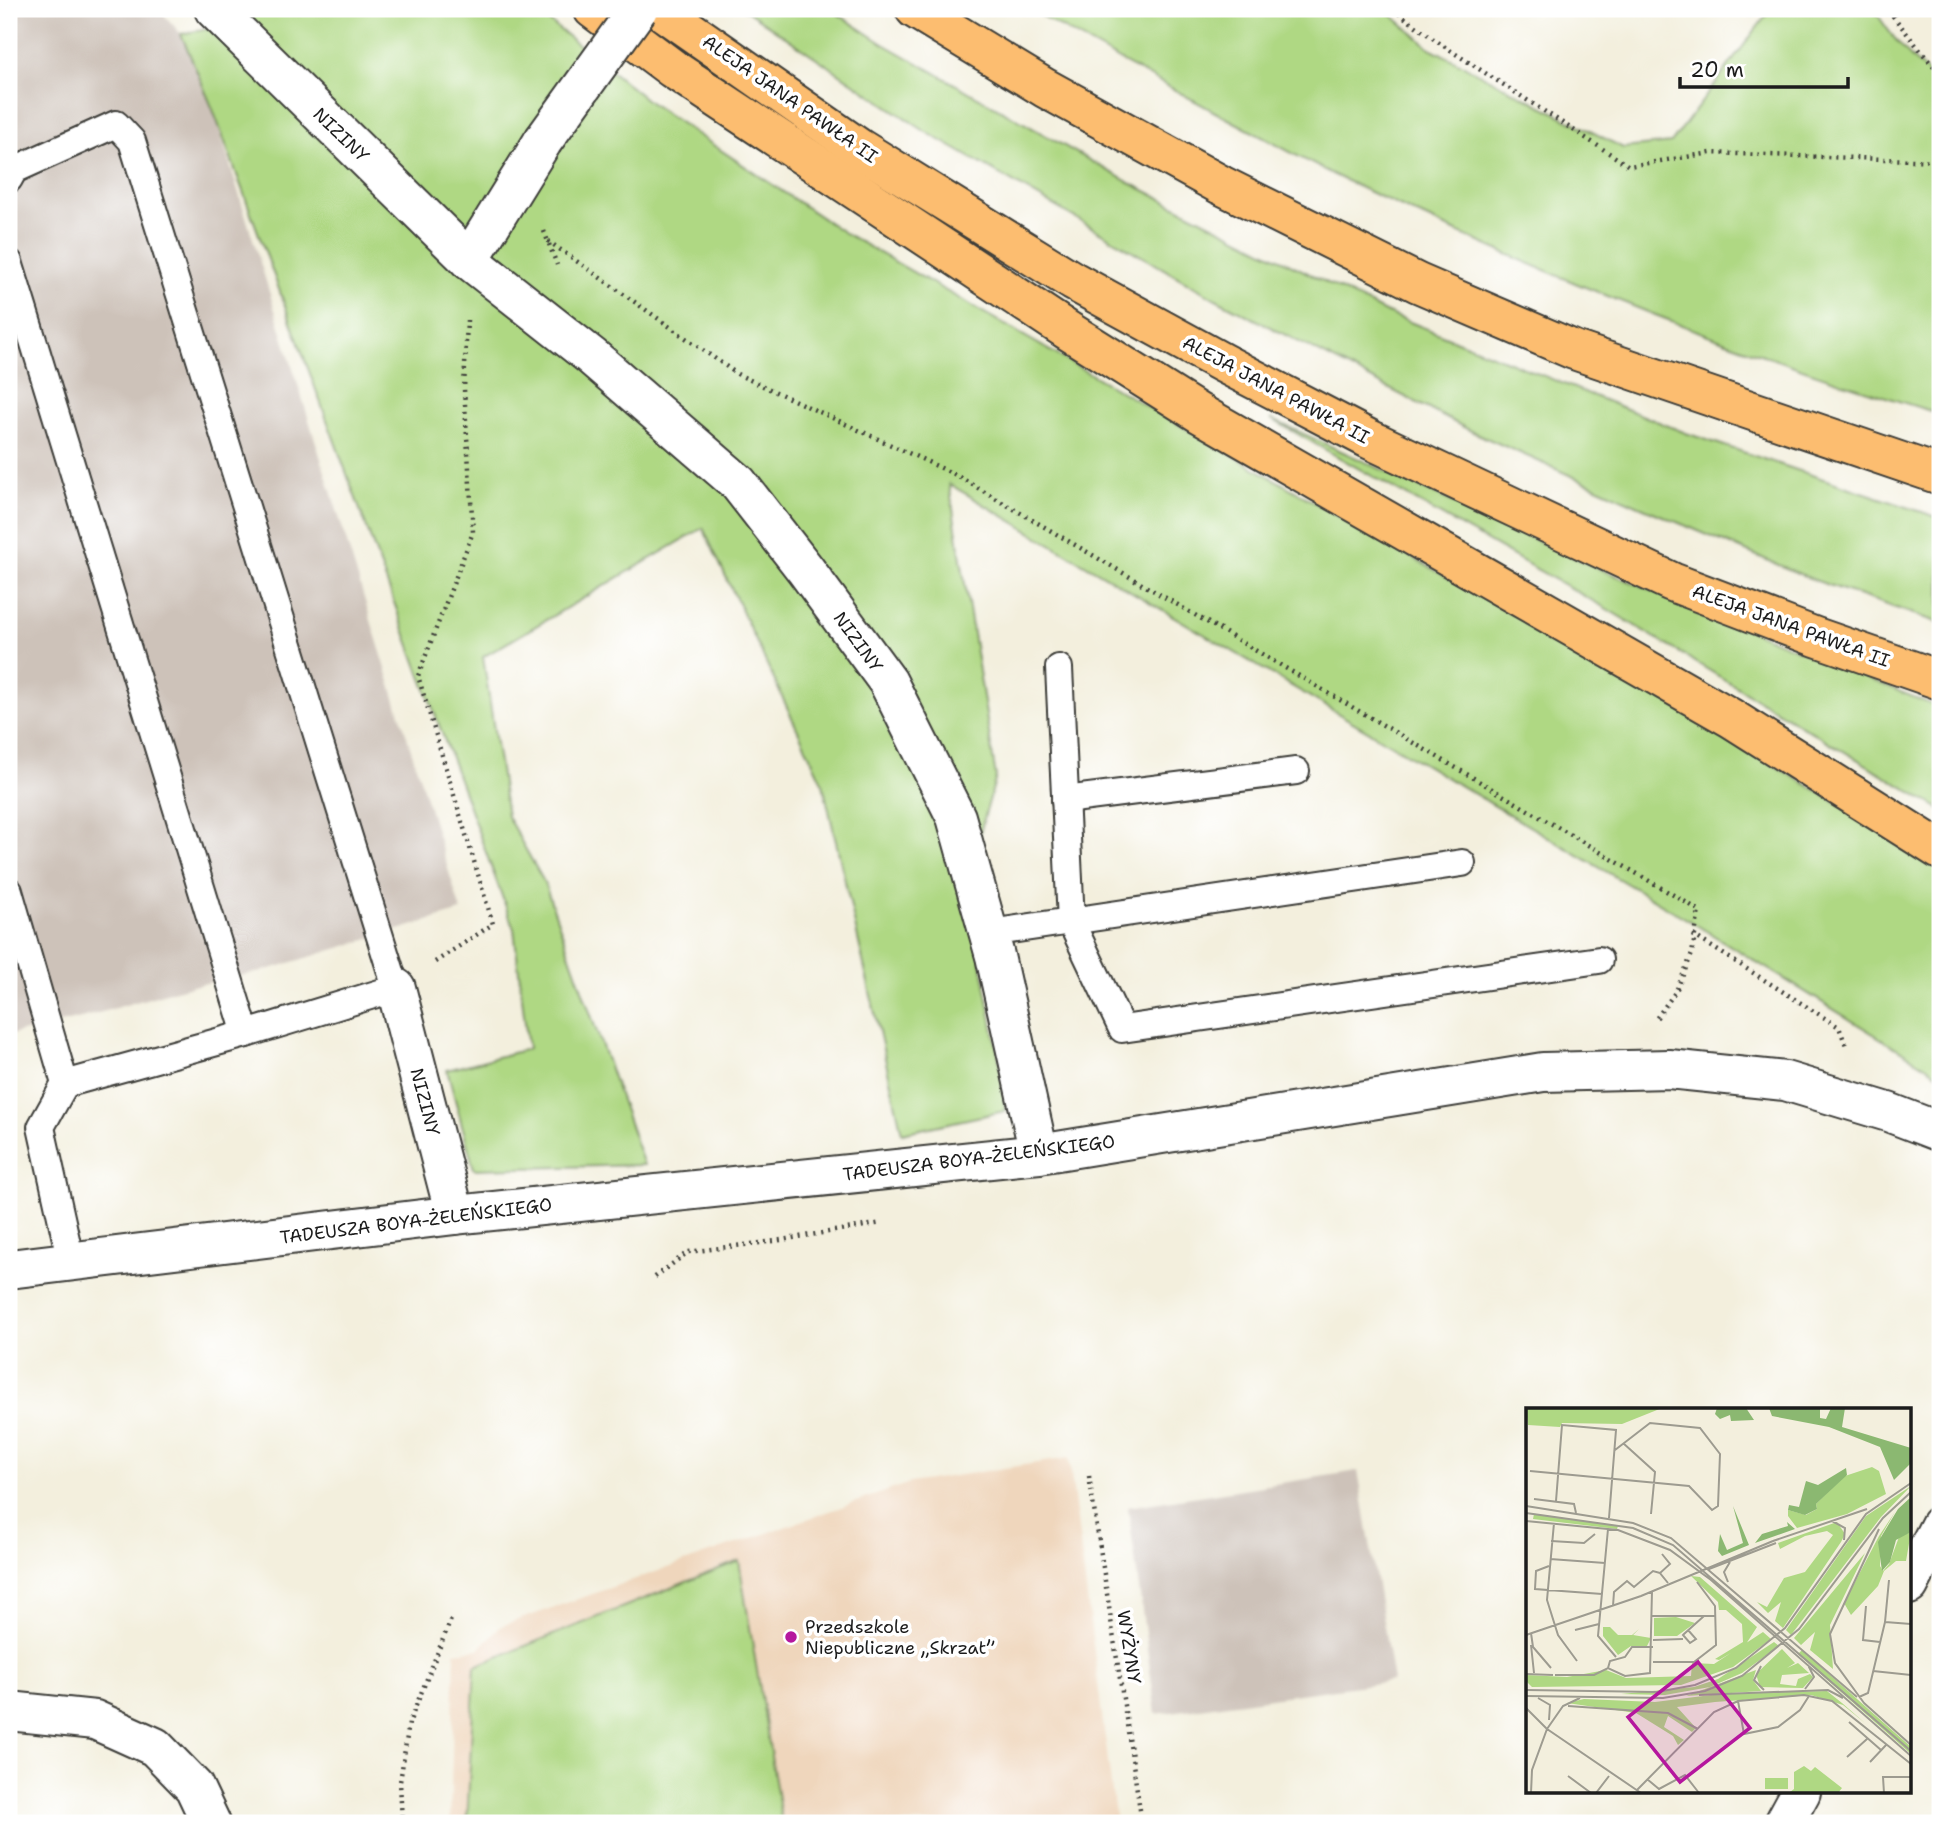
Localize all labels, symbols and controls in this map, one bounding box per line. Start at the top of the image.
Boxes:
street label: ALEJA JANA PAWŁA II [698,29,882,169]
scale bar [1680,46,1848,90]
text: 20 m [1690,56,1744,84]
street label: NIZINY [308,102,374,168]
street label: ALEJA JANA PAWŁA II [1178,331,1374,450]
street label: ALEJA JANA PAWŁA II [1689,579,1893,673]
street label: NIZINY [828,607,888,677]
street label: NIZINY [404,1065,446,1139]
street label: TADEUSZA BOYA-ŻELEŃSKIEGO [842,1129,1116,1187]
street label: TADEUSZA BOYA-ŻELEŃSKIEGO [279,1192,553,1250]
inset map [1526,1408,1910,1794]
street label: WYŻYNY [1111,1608,1147,1686]
place label: Przedszkole Niepubliczne „Skrzat” [805,1615,995,1660]
marker: Przedszkole Niepubliczne „Skrzat” [783,1629,799,1645]

